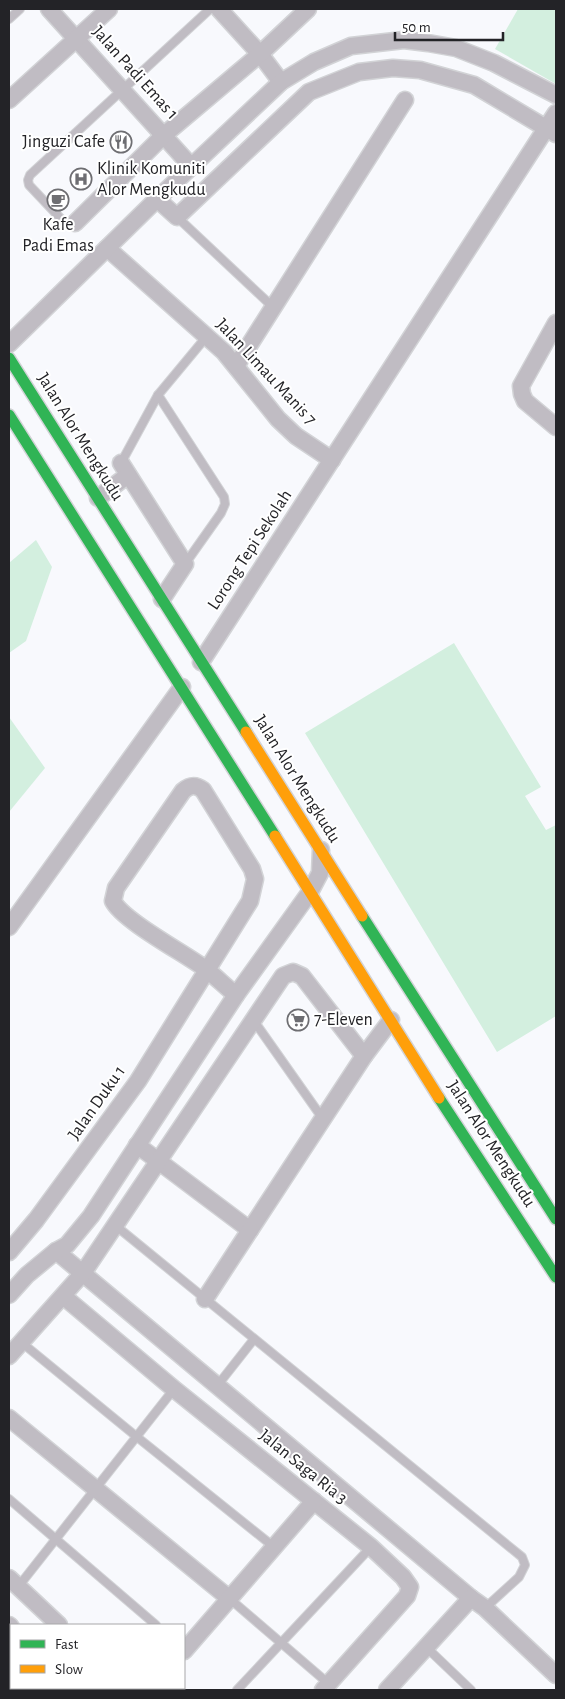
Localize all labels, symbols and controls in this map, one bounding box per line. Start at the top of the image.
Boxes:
scale bar [395,10,502,42]
text: 50 m [402,20,431,35]
street label: Jalan Padi Emas 1 [88,23,182,123]
restaurant icon: Jinguzi Cafe [109,130,133,154]
place label: Jinguzi Cafe [22,133,105,151]
place label: Klinik Komuniti Alor Mengkudu [97,160,206,199]
hospital icon: Klinik Komuniti Alor Mengkudu [69,167,93,191]
cafe icon: Kafe Padi Emas [46,188,70,212]
place label: Kafe Padi Emas [22,216,94,255]
street label: Jalan Limau Manis 7 [212,315,320,429]
street label: Jalan Alor Mengkudu [33,370,127,504]
street label: Lorong Tepi Sekolah [205,487,295,613]
street label: Jalan Alor Mengkudu [250,712,344,846]
supermarket icon: 7-Eleven [286,1008,310,1032]
place label: 7-Eleven [314,1011,373,1029]
street label: Jalan Duku 1 [65,1063,129,1143]
street label: Jalan Alor Mengkudu [443,1078,539,1210]
street label: Jalan Saga Ria 3 [255,1426,351,1508]
legend [10,1624,185,1689]
text: Fast [55,1637,79,1652]
text: Slow [55,1662,83,1677]

